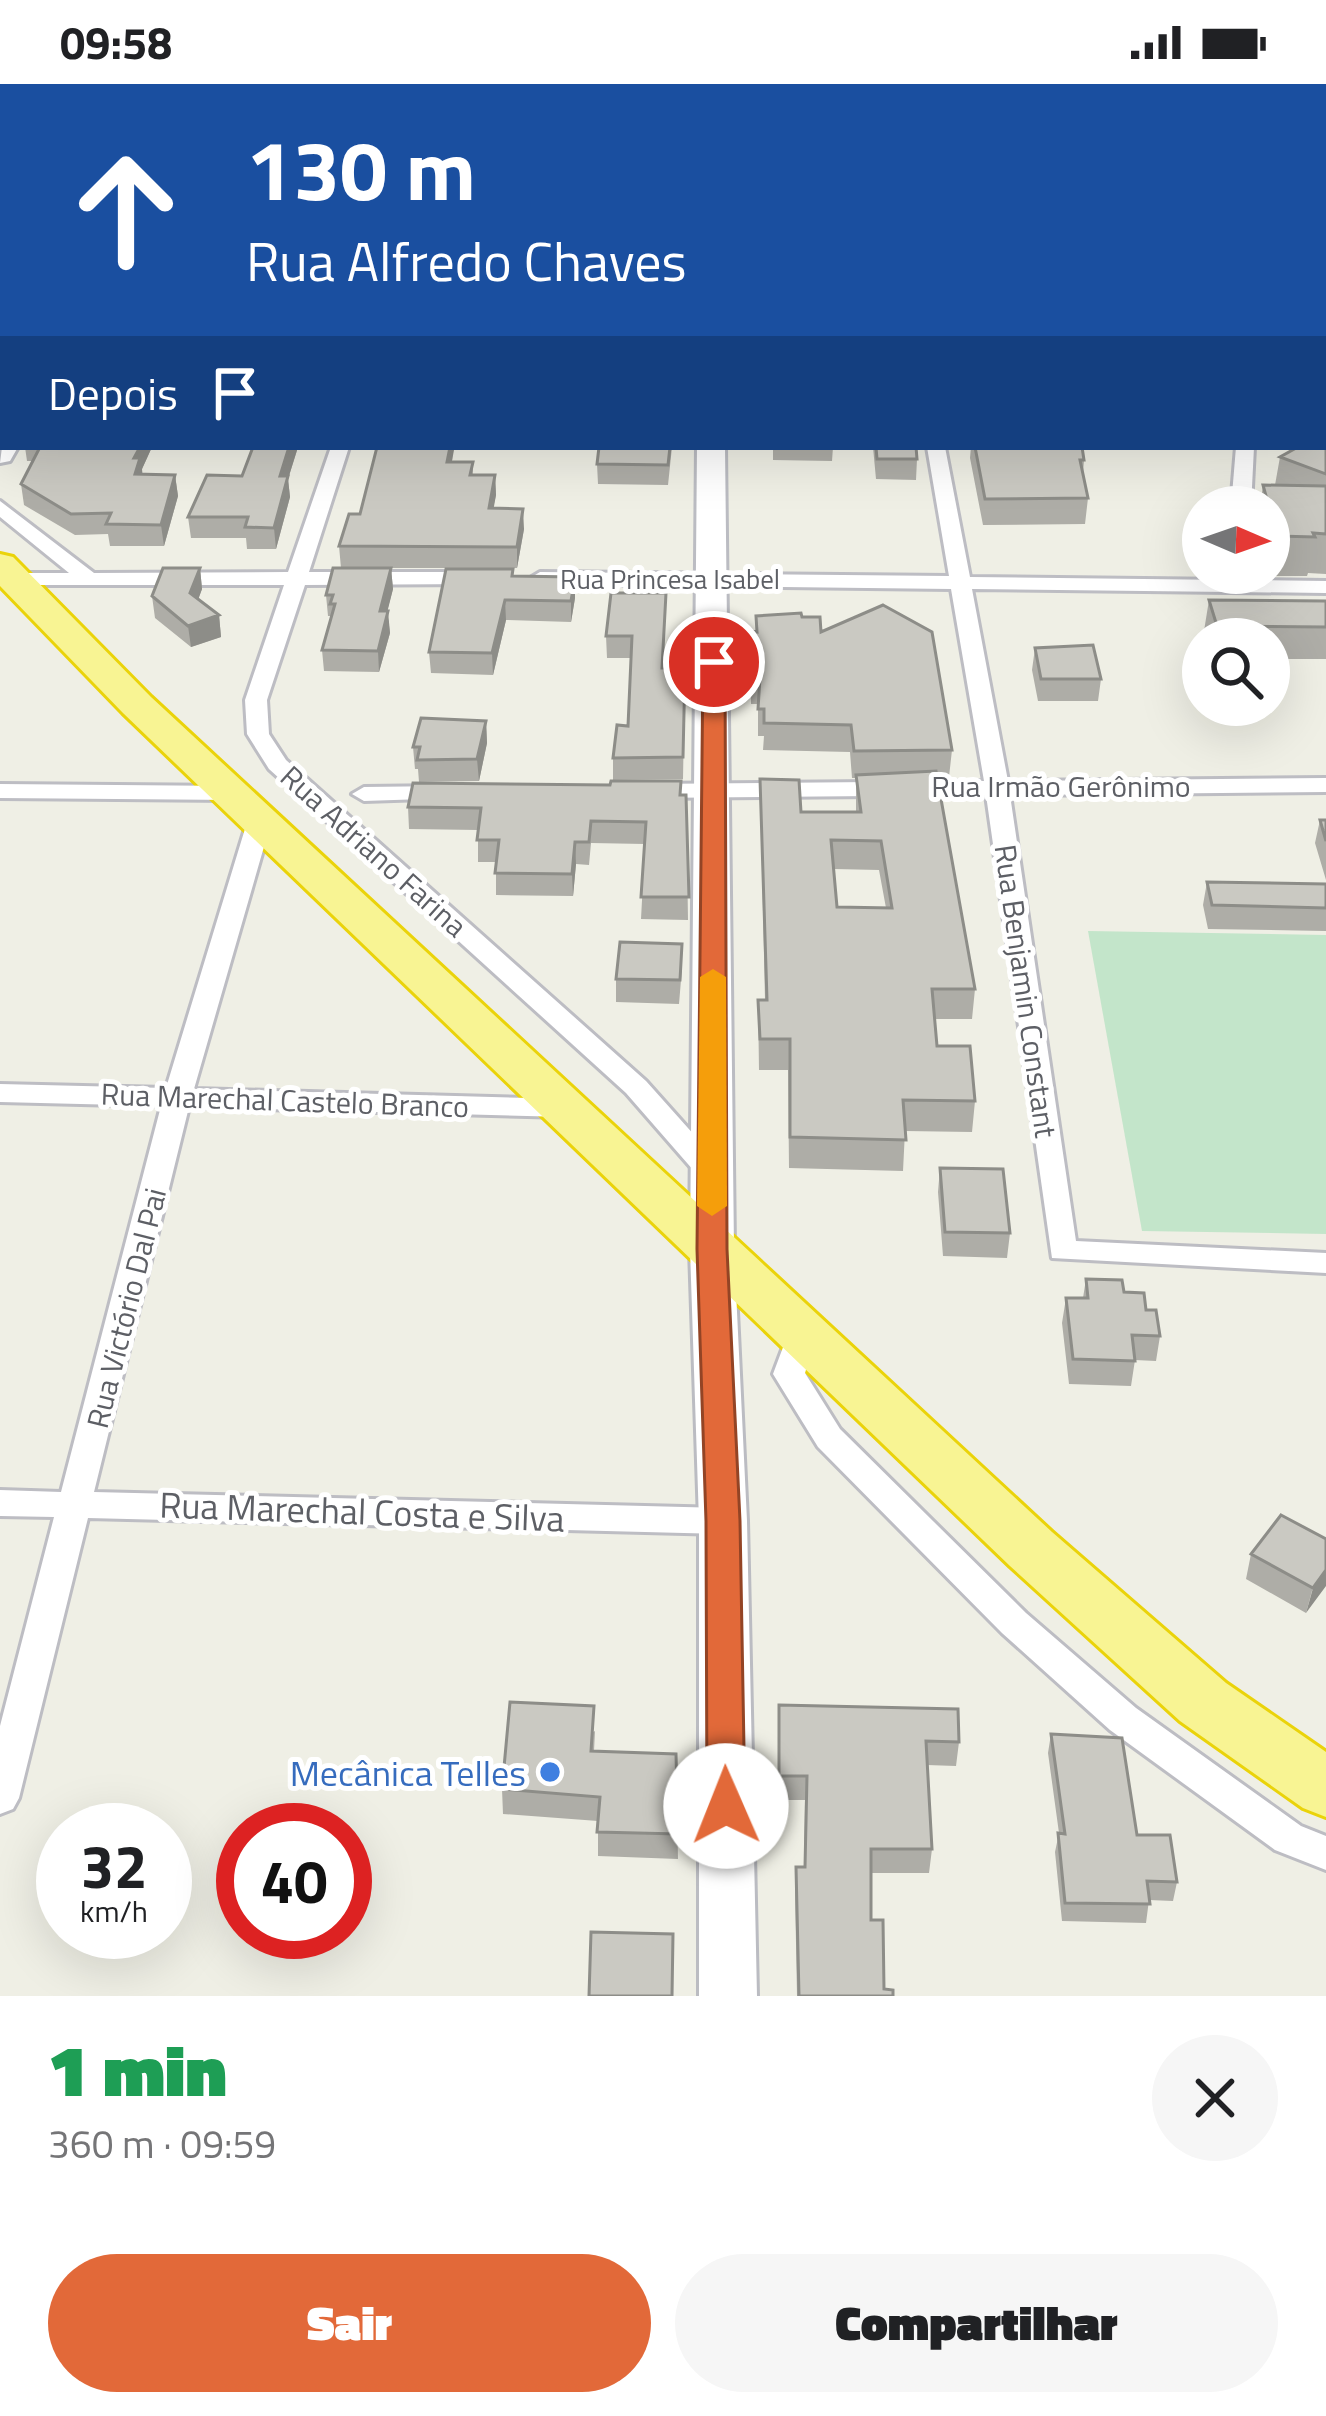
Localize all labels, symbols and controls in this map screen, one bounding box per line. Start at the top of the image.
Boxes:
text: 09:58 [60,8,172,76]
text: 130 m [246,105,476,233]
icon: ahead [48,132,204,288]
text: Rua Alfredo Chaves [246,220,687,302]
text: Depois [48,359,178,427]
icon: arrive [202,360,268,426]
north arrow [1182,486,1290,594]
map controls [1182,486,1290,726]
street label: Rua Princesa Isabel [560,558,780,599]
pin [663,611,765,713]
button: search [1182,618,1290,726]
icon: arrive [681,629,747,695]
street label: Rua Adriano Farina [270,754,478,948]
street label: Rua Irmão Gerônimo [931,763,1191,809]
street label: Rua Benjamin Constant [983,841,1069,1141]
street label: Rua Marechal Castelo Branco [100,1071,470,1129]
street label: Rua Victório Dal Pai [74,1183,178,1433]
street label: Rua Marechal Costa e Silva [158,1476,566,1546]
position arrow [663,1743,789,1869]
place label: Mecânica Telles [290,1745,526,1800]
marker: Mecânica Telles [537,1759,563,1785]
speed limit sign: 40 [216,1803,372,1959]
text: 32 [80,1820,148,1911]
text: km/h [80,1888,148,1934]
text: 1 min [48,2014,227,2124]
button: close [1152,2035,1278,2161]
text: 360 m · 09:59 [48,2114,276,2173]
button: Sair [48,2254,651,2392]
button: Compartilhar [675,2254,1278,2392]

